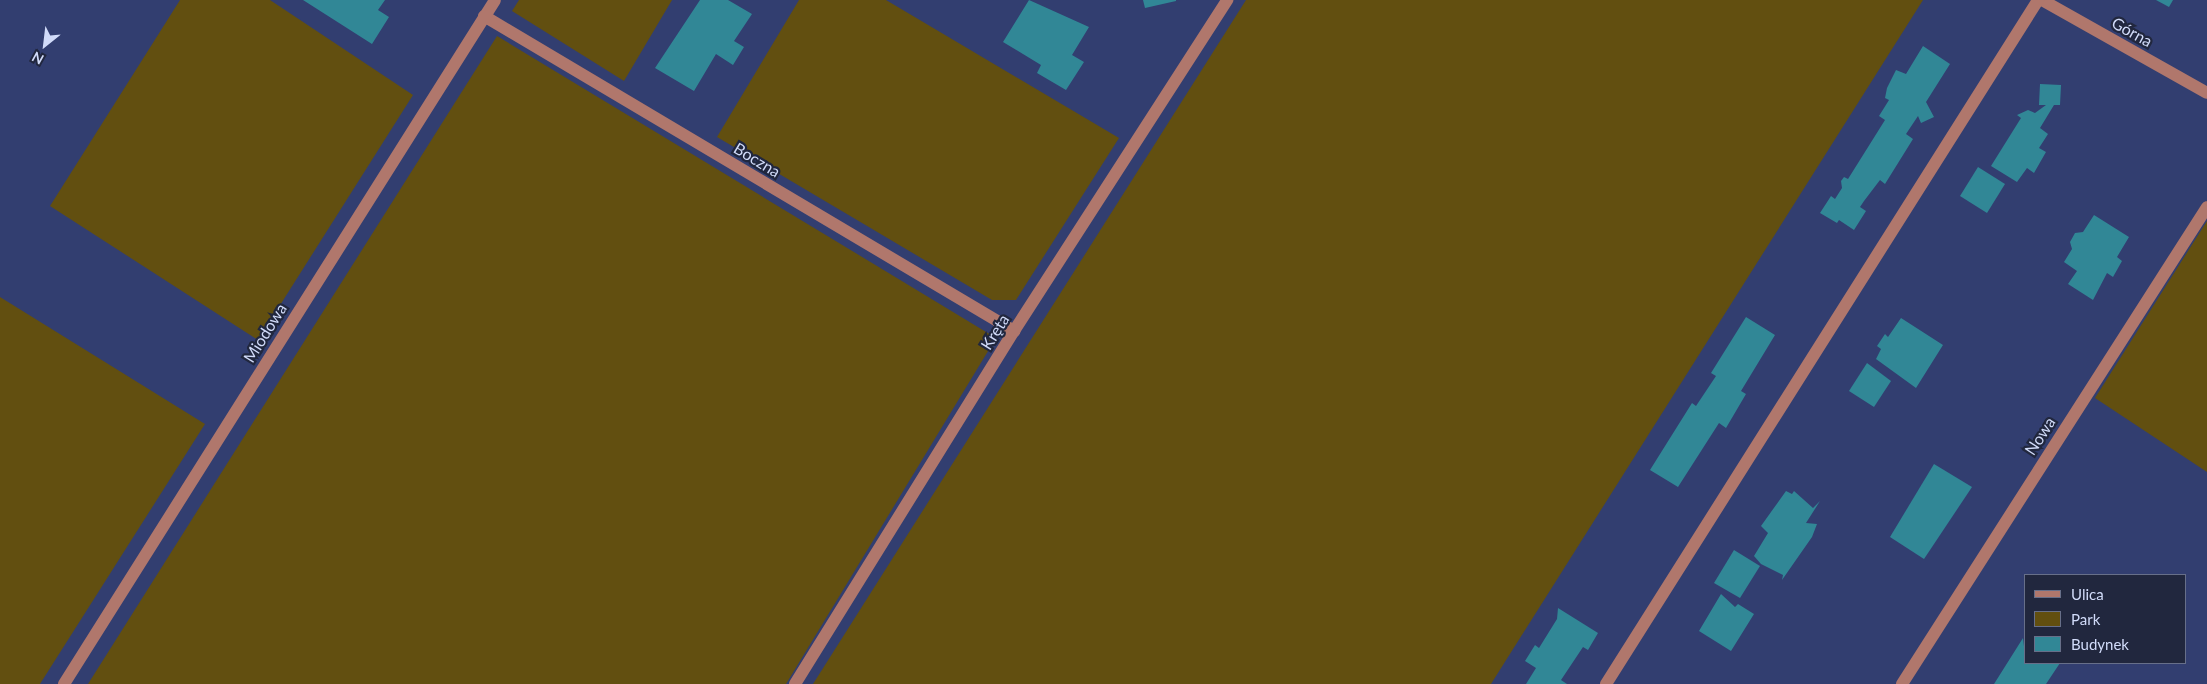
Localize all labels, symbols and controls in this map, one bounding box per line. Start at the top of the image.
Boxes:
street label: Górna [2108,13,2156,51]
north arrow [20,20,70,70]
text: N [29,49,46,69]
street label: Boczna [730,139,784,181]
street label: Miodowa [239,300,291,366]
street label: Kręta [977,311,1013,353]
street label: Nowa [2021,413,2059,459]
legend [2024,574,2187,664]
text: Ulica [2071,585,2104,603]
text: Park [2071,610,2100,628]
text: Budynek [2071,635,2129,653]

